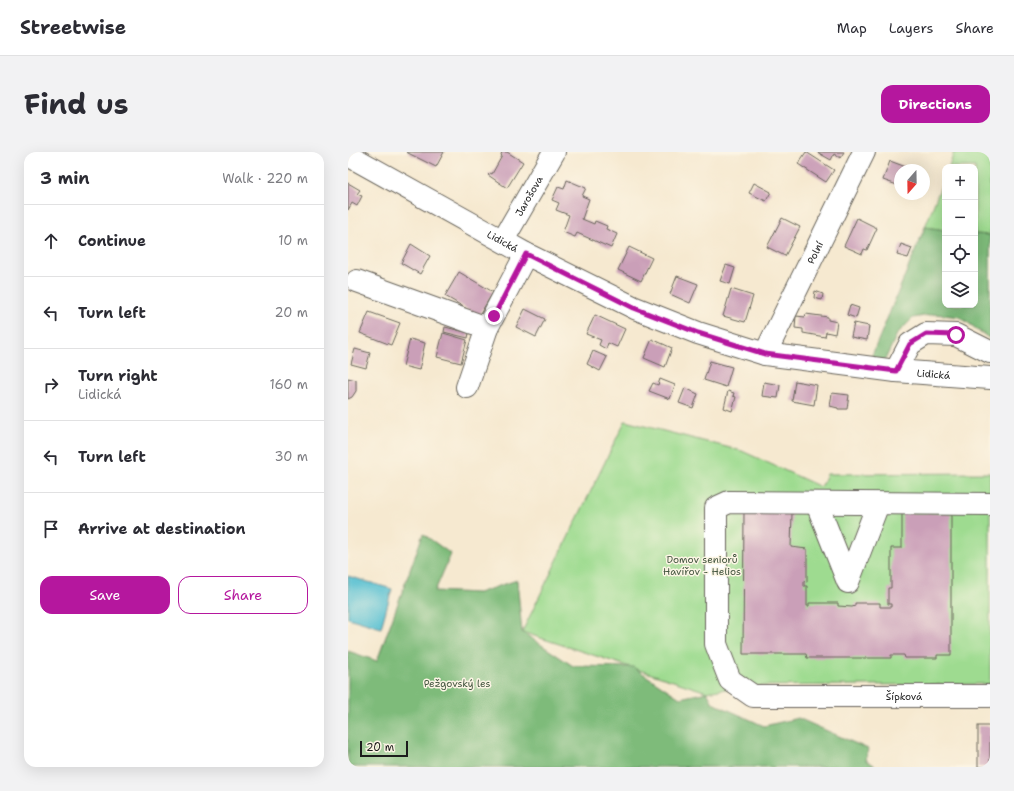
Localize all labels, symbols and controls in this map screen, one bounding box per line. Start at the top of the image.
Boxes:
text: Streetwise [20,15,126,40]
text: Map [837,19,867,37]
text: Layers [889,19,933,37]
text: Share [955,19,994,37]
text: Find us [24,85,129,123]
button: Directions [881,85,990,123]
north arrow [894,164,930,200]
map controls [942,164,978,308]
button: + [942,164,978,200]
text: 3 min [40,167,90,189]
text: Walk · 220 m [222,170,308,187]
street label: Jarošova [512,173,546,218]
button: − [942,200,978,236]
street label: Lidická [485,227,521,255]
icon: ahead [40,230,62,252]
text: Continue [78,231,146,251]
text: 10 m [278,232,308,249]
button: locate [942,236,978,272]
street label: Polní [804,239,826,266]
button: layers [942,272,978,308]
icon: left [40,302,62,324]
text: Turn left [78,303,146,323]
text: 20 m [275,304,308,321]
route end [485,307,503,325]
route start [947,326,965,344]
text: Turn right [78,366,158,386]
street label: Lidická [916,366,951,382]
icon: right [40,374,62,396]
text: 160 m [270,376,308,393]
text: Lidická [78,386,121,403]
icon: left [40,446,62,468]
text: Turn left [78,447,146,467]
text: 30 m [274,448,308,465]
icon: arrive [40,518,62,540]
text: Arrive at destination [78,519,246,539]
park label: Domov seniorů Havířov - Helios [663,553,741,578]
button: Save [40,576,170,614]
button: Share [178,576,308,614]
park label: Pežgovský les [424,677,490,690]
street label: Šípková [886,690,923,703]
scale bar [360,739,408,758]
text: 20 m [366,740,394,755]

